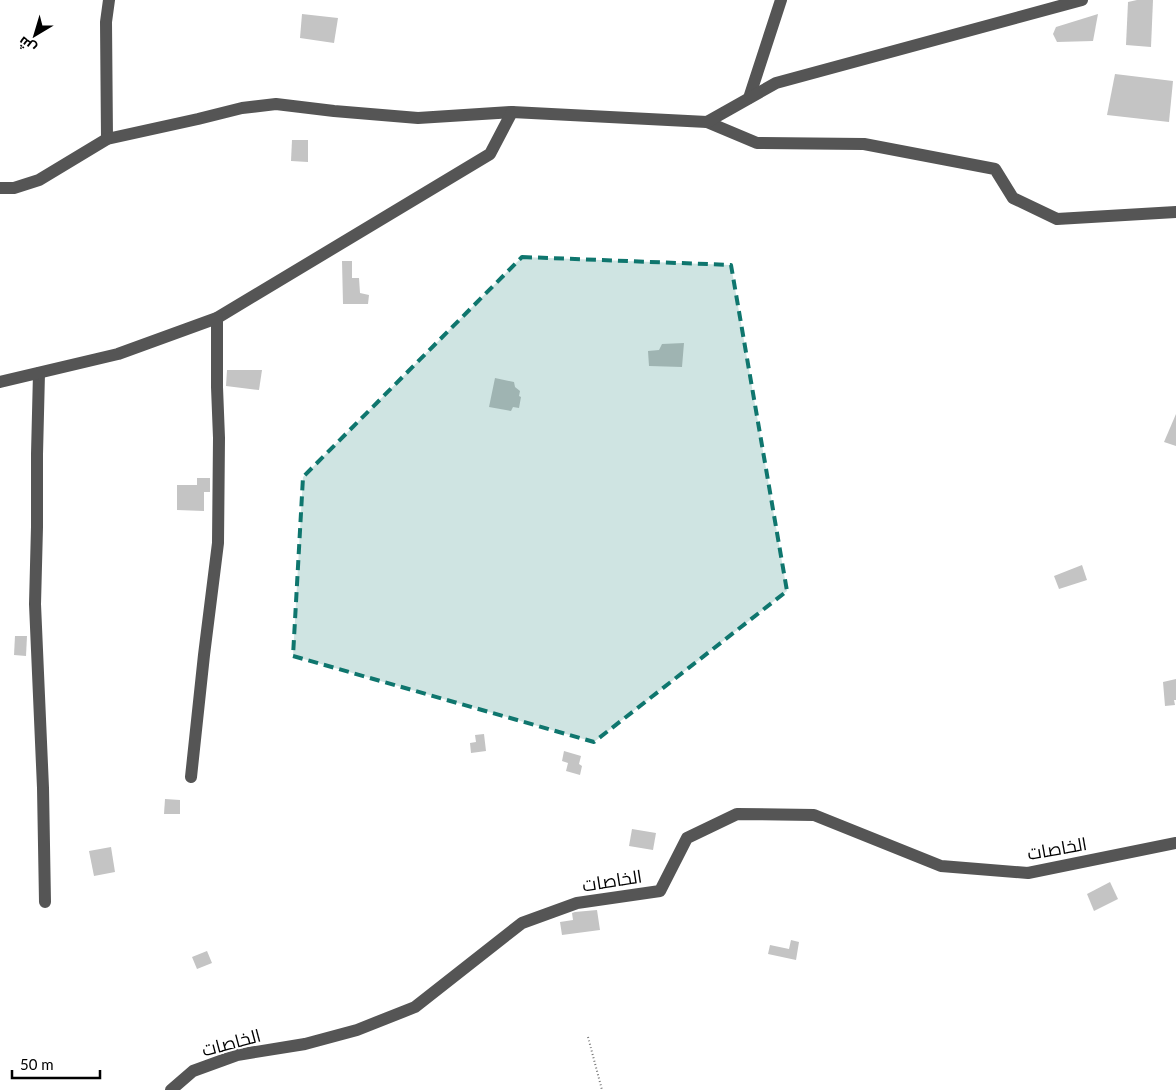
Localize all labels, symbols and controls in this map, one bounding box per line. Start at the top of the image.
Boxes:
north arrow [10,10,60,60]
text: ش [14,33,40,58]
street label: الخاصات [1025,832,1089,864]
street label: الخاصات [581,864,643,896]
street label: الخاصات [199,1024,263,1060]
scale bar [12,1048,100,1080]
text: 50 m [20,1055,54,1073]

